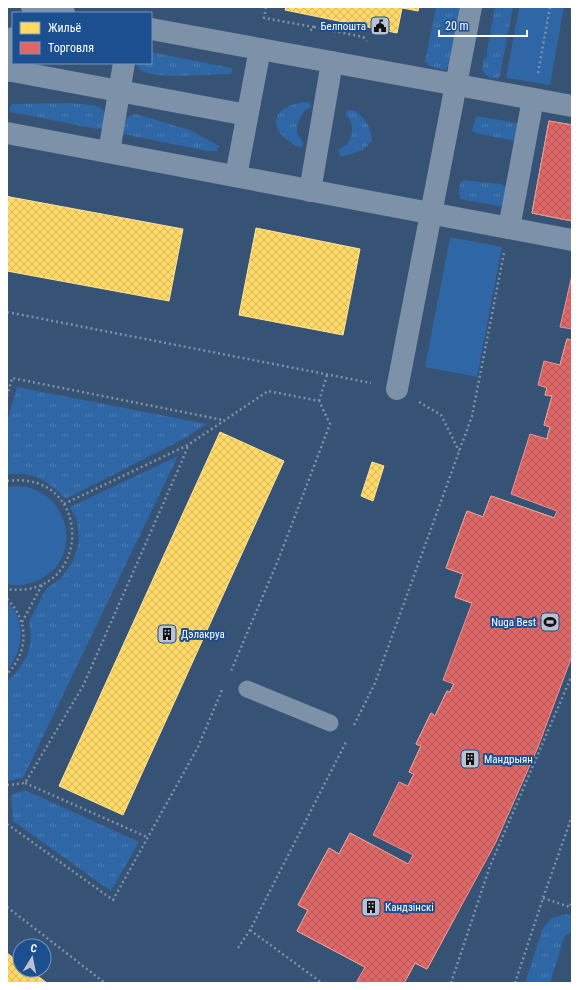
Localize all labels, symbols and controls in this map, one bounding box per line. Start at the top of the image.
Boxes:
legend [12,12,152,64]
scale bar [439,12,527,38]
public building icon: Белпошта [369,15,391,37]
text: 20 m [445,19,469,33]
place label: Белпошта [320,20,366,33]
text: Жильё [48,21,81,35]
text: Торговля [48,41,94,55]
sports icon: Nuga Best [539,611,561,633]
place label: Nuga Best [491,616,536,629]
building icon: Дэлакруа [156,623,178,645]
place label: Дэлакруа [181,628,225,641]
building icon: Мандрыян [459,748,481,770]
place label: Мандрыян [484,753,533,766]
building icon: Кандзінскі [360,896,382,918]
place label: Кандзінскі [385,901,434,914]
north arrow [12,938,52,978]
text: С [29,942,38,956]

